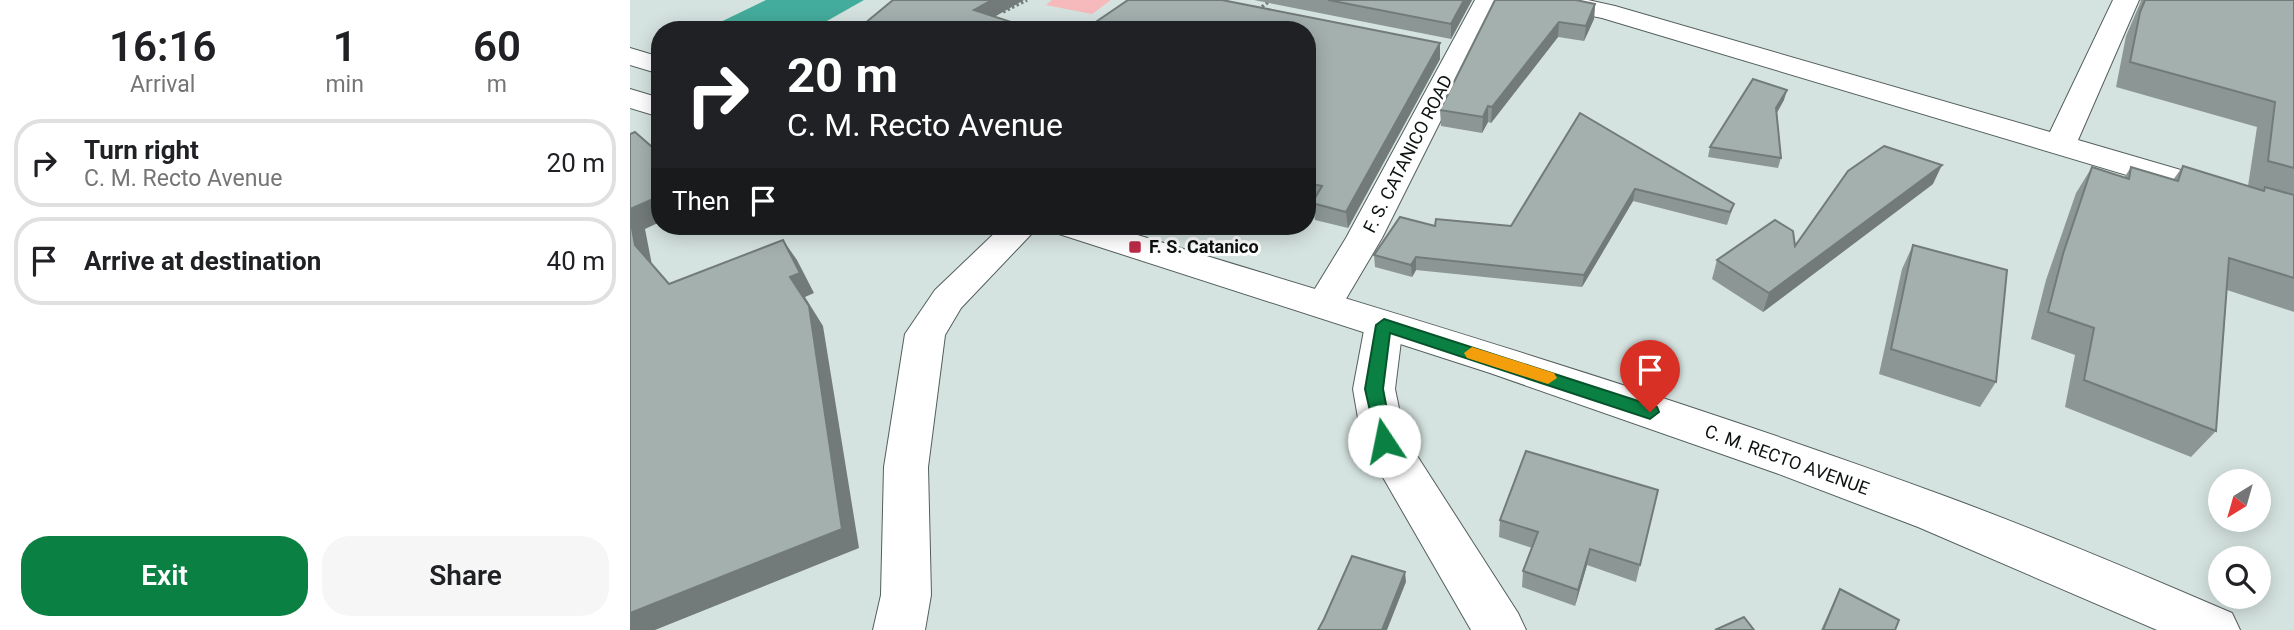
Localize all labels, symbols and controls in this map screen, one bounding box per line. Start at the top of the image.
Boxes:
text: 16:16 [109,22,216,71]
text: 1 [333,22,357,71]
text: 60 [473,22,521,71]
text: 20 m [787,47,898,104]
icon: right [672,49,763,140]
text: Arrival [130,71,195,98]
text: min [325,71,364,98]
text: m [487,71,507,98]
street label: F. S. CATANICO ROAD [1359,71,1456,236]
text: C. M. Recto Avenue [787,106,1063,144]
text: Turn right [84,135,199,165]
icon: right [25,144,63,182]
text: 20 m [547,148,605,178]
text: C. M. Recto Avenue [84,165,282,192]
icon: arrive [744,182,782,220]
text: Then [672,186,730,216]
place label: F. S. Catanico [1149,236,1259,257]
marker: F. S. Catanico [1127,239,1143,255]
icon: arrive [25,242,63,280]
text: Arrive at destination [84,246,321,276]
text: 40 m [547,246,605,276]
pin [1620,340,1680,412]
icon: arrive [1631,351,1669,389]
position arrow [1347,404,1421,478]
street label: C. M. RECTO AVENUE [1702,420,1872,499]
north arrow [2208,469,2272,532]
map controls [2208,469,2271,609]
button: Exit [21,536,308,616]
button: Share [322,536,609,616]
button: search [2208,546,2271,609]

